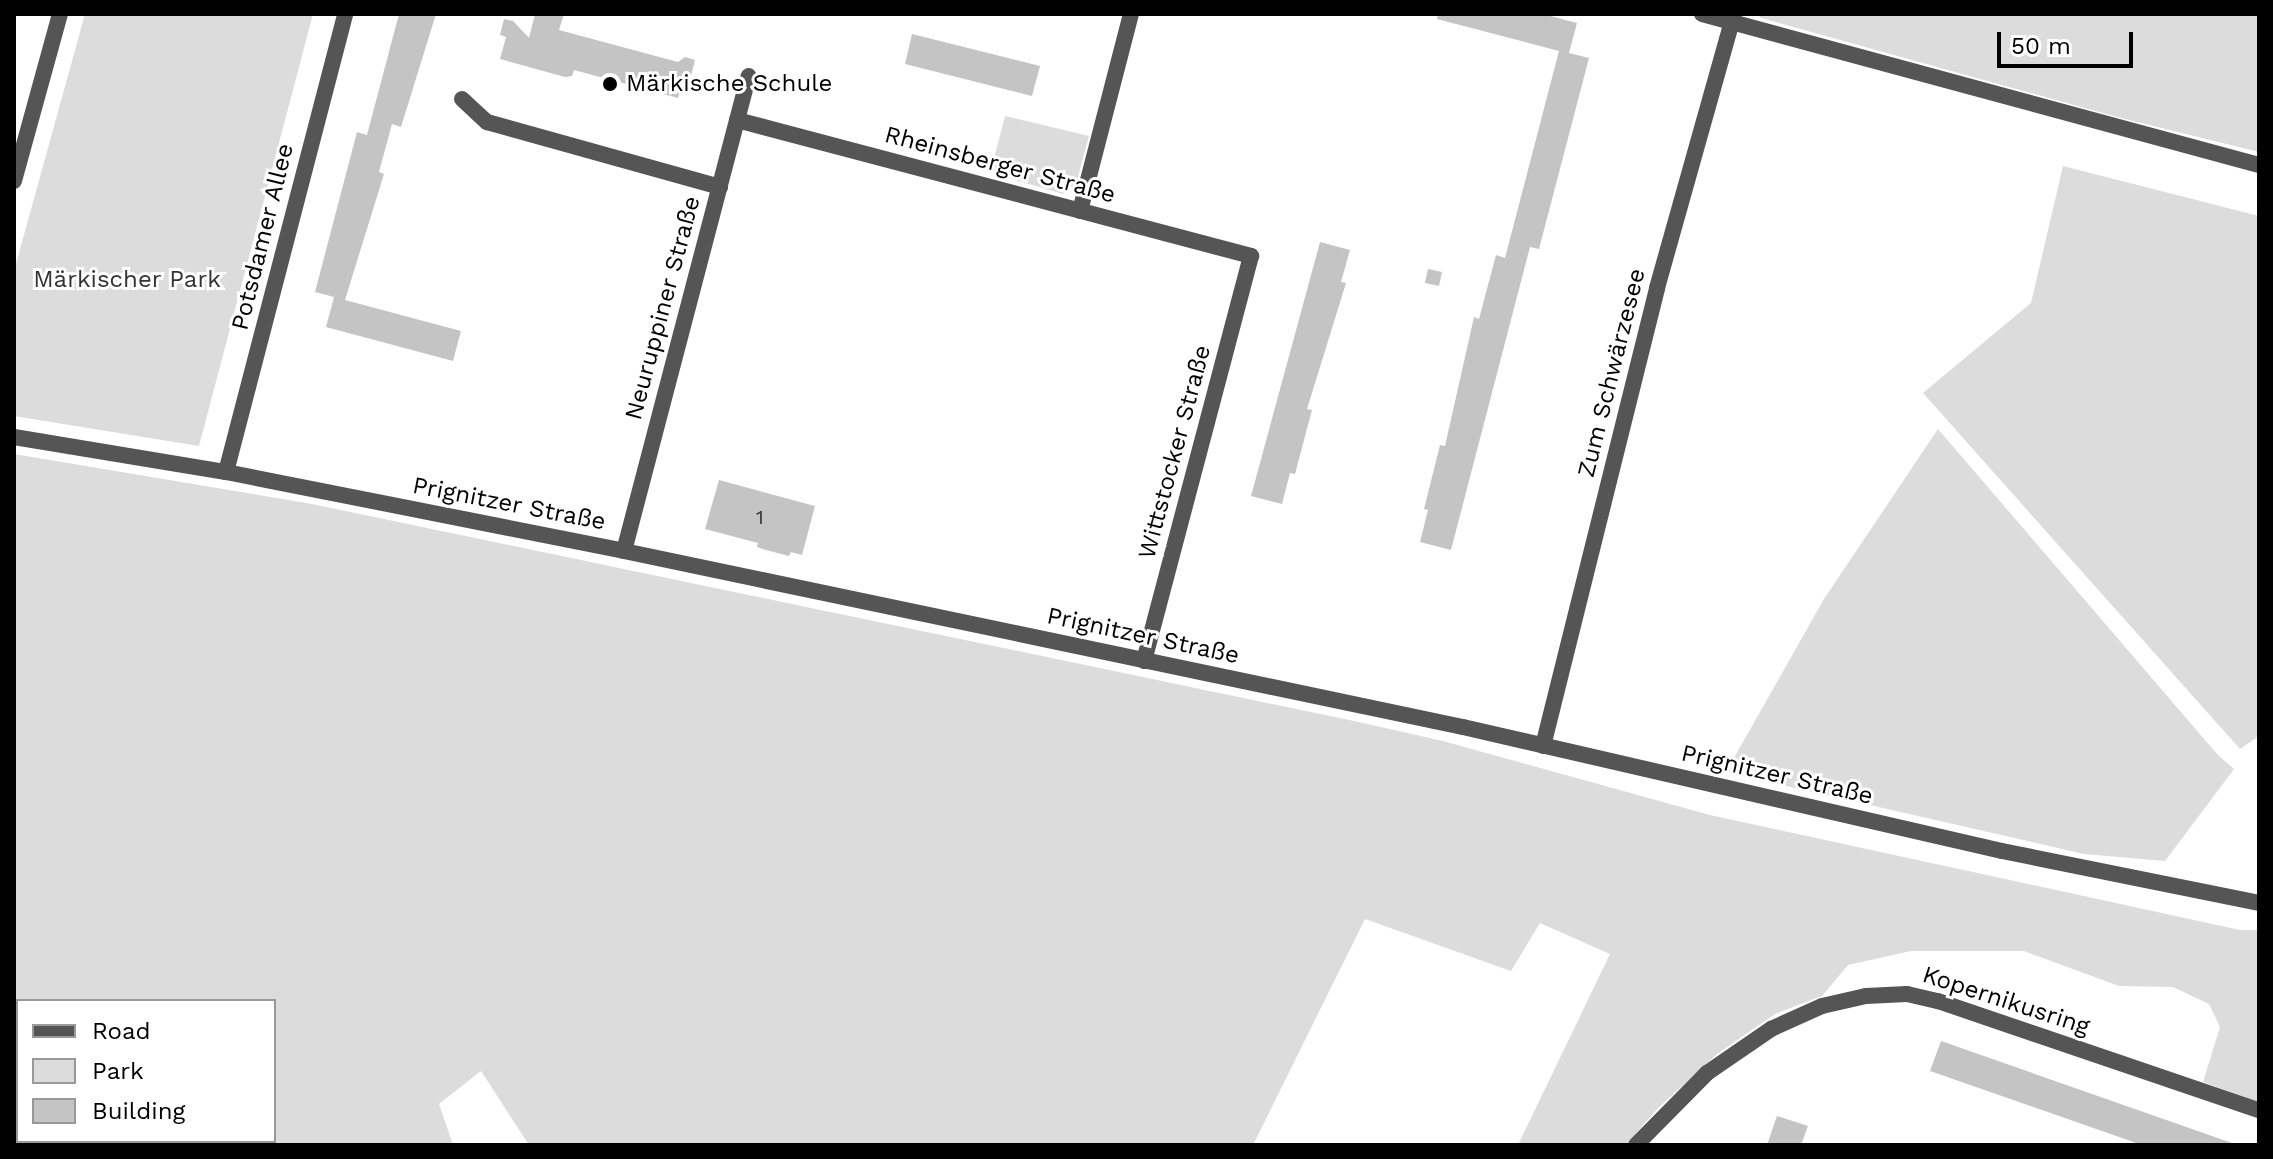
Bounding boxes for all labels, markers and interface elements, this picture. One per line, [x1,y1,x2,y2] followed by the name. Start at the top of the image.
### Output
[2001,16,2137,66] scale bar
[2011,32,2071,60] text: 50 m
[626,70,832,98] place label: Märkische Schule
[601,75,619,93] marker: Märkische Schule
[881,120,1119,210] street label: Rheinsberger Straße
[226,140,300,334] street label: Potsdamer Allee
[619,193,707,423] street label: Neuruppiner Straße
[33,266,221,294] park label: Märkischer Park
[1572,266,1652,480] street label: Zum Schwärzesee
[1133,342,1217,562] street label: Wittstocker Straße
[410,471,608,537] street label: Prignitzer Straße
[756,505,764,529] house number: 1
[1044,601,1242,671] street label: Prignitzer Straße
[1678,739,1876,811] street label: Prignitzer Straße
[1919,960,2093,1042] street label: Kopernikusring
[16,999,276,1143] legend
[92,1017,151,1045] text: Road
[92,1057,144,1085] text: Park
[92,1097,185,1125] text: Building

